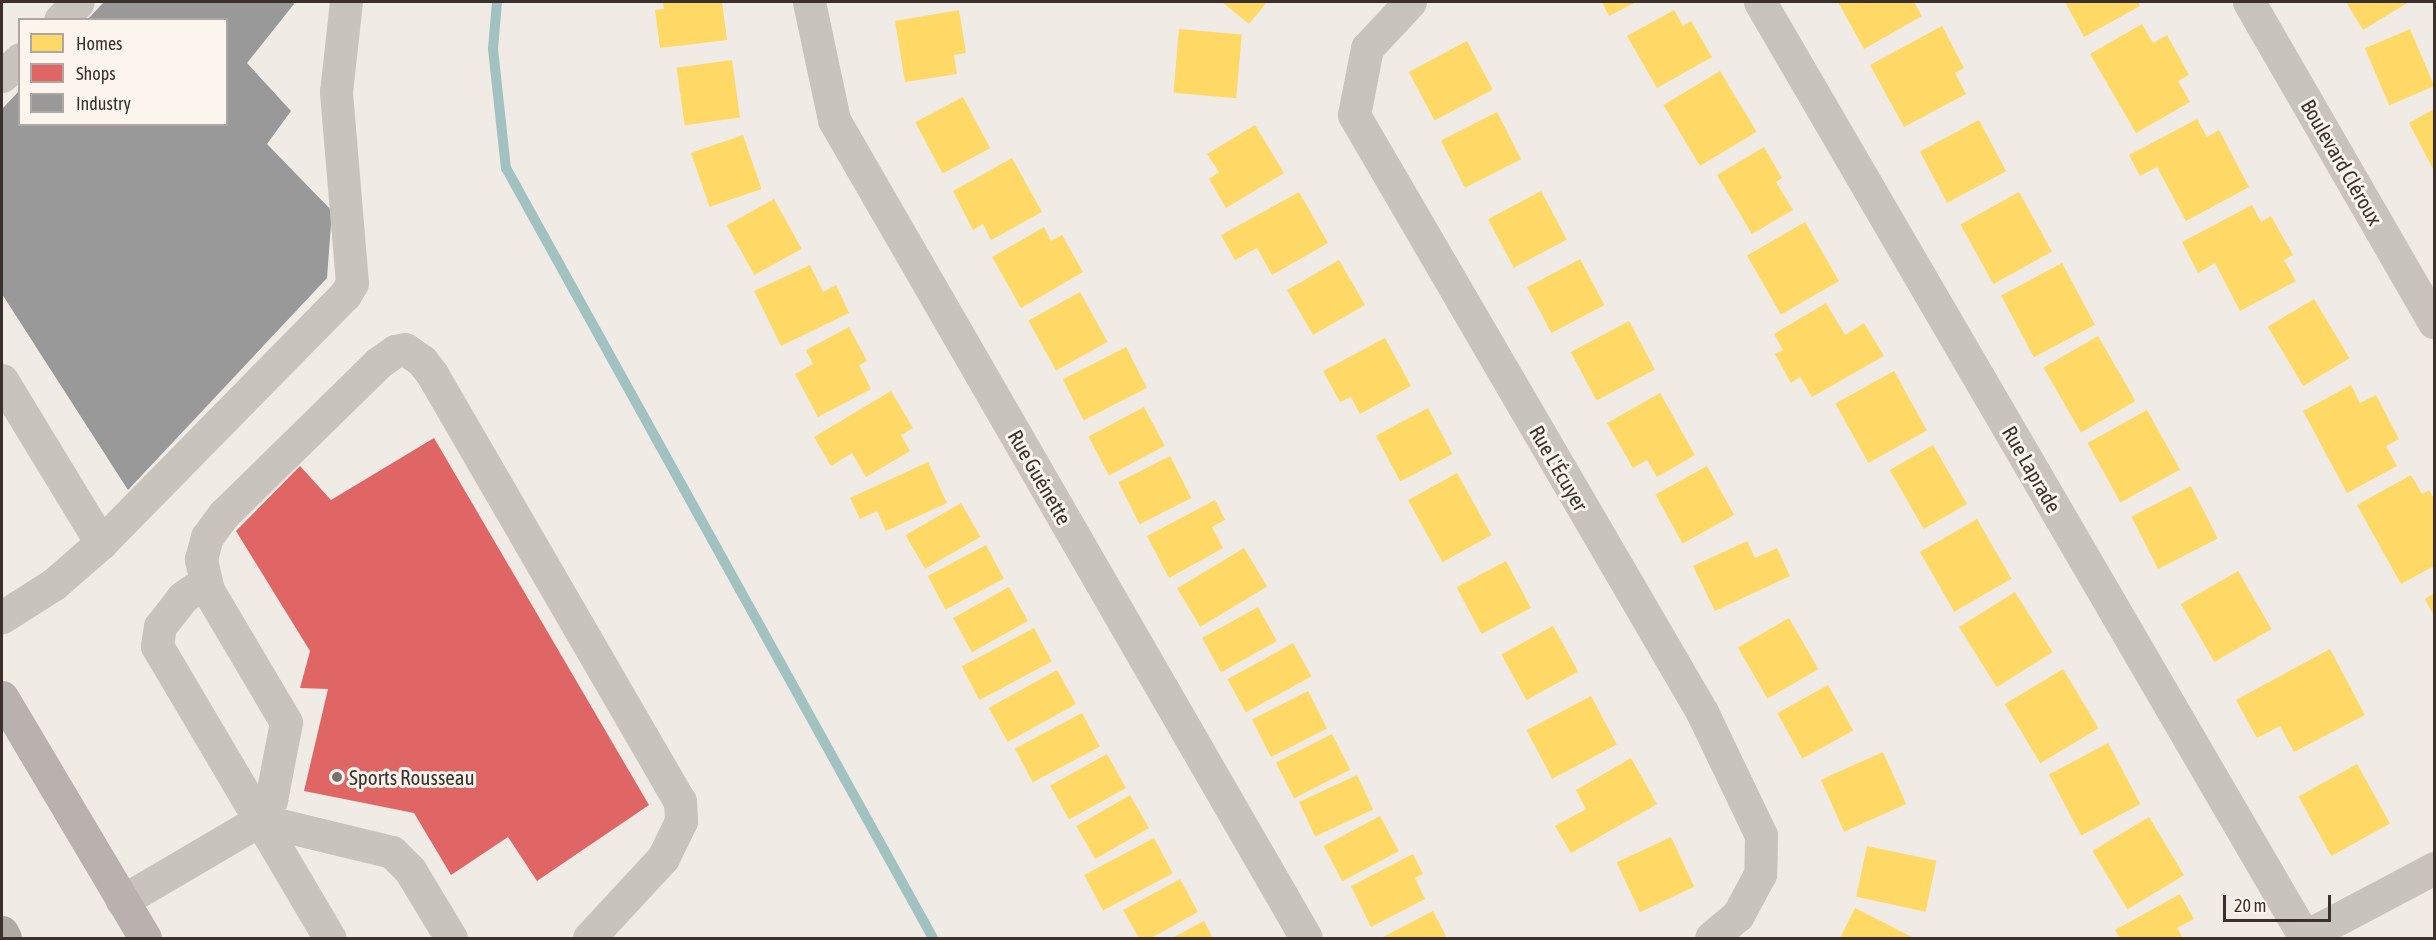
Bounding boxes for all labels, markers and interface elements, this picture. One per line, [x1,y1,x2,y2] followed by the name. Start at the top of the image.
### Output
[18,18,228,126] legend
[76,33,122,54] text: Homes
[76,63,116,84] text: Shops
[76,93,131,114] text: Industry
[2296,95,2388,229] street label: Boulevard Cléroux
[1524,421,1594,515] street label: Rue L'Écuyer
[1997,421,2067,517] street label: Rue Laprade
[1003,425,1077,529] street label: Rue Guénette
[349,764,475,790] place label: Sports Rousseau
[330,770,344,784] marker: Sports Rousseau
[2226,883,2334,921] scale bar
[2234,895,2266,916] text: 20 m

